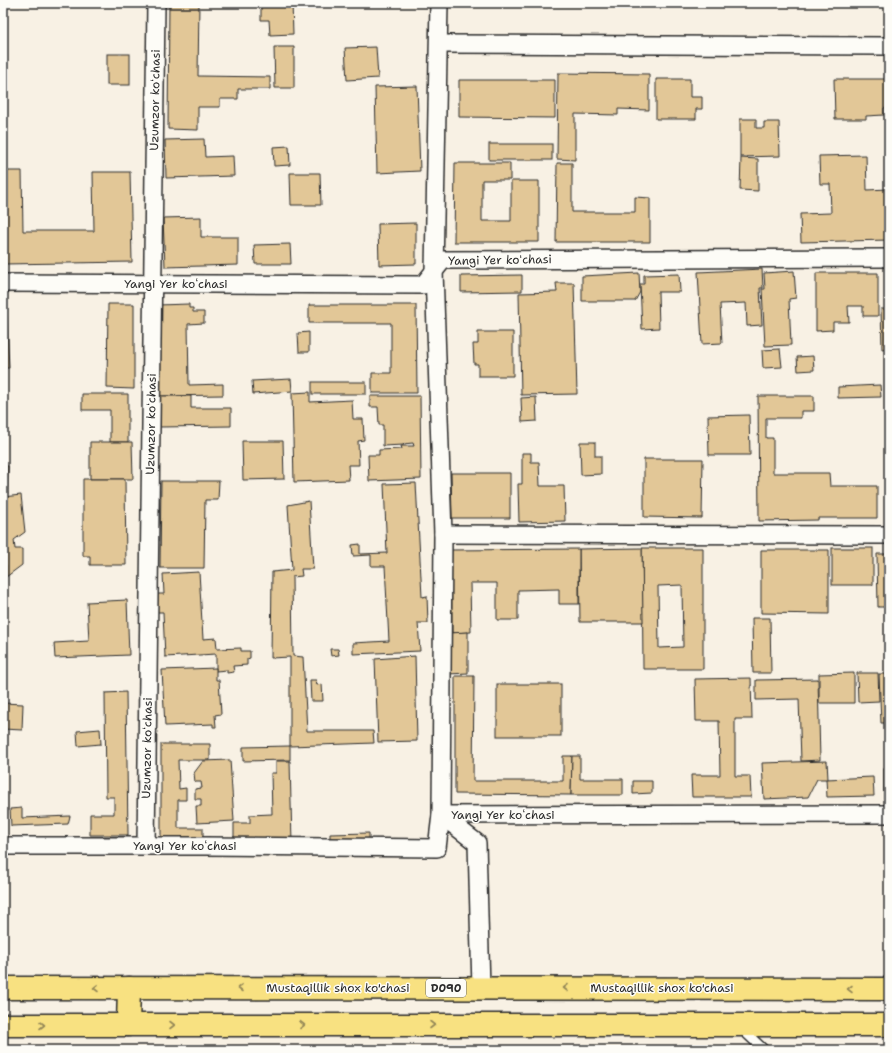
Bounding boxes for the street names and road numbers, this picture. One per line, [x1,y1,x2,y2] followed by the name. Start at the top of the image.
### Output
[146,49,164,151] street label: Uzumzor koʻchasi
[448,251,552,269] street label: Yangi Yer koʻchasi
[124,276,228,292] street label: Yangi Yer koʻchasi
[142,373,160,475] street label: Uzumzor koʻchasi
[138,697,156,799] street label: Uzumzor koʻchasi
[451,807,555,823] street label: Yangi Yer koʻchasi
[133,838,237,854] street label: Yangi Yer koʻchasi
[426,979,466,997] road number: D090
[266,980,410,996] street label: Mustaqillik shox ko'chasi
[590,980,734,996] street label: Mustaqillik shox ko'chasi

